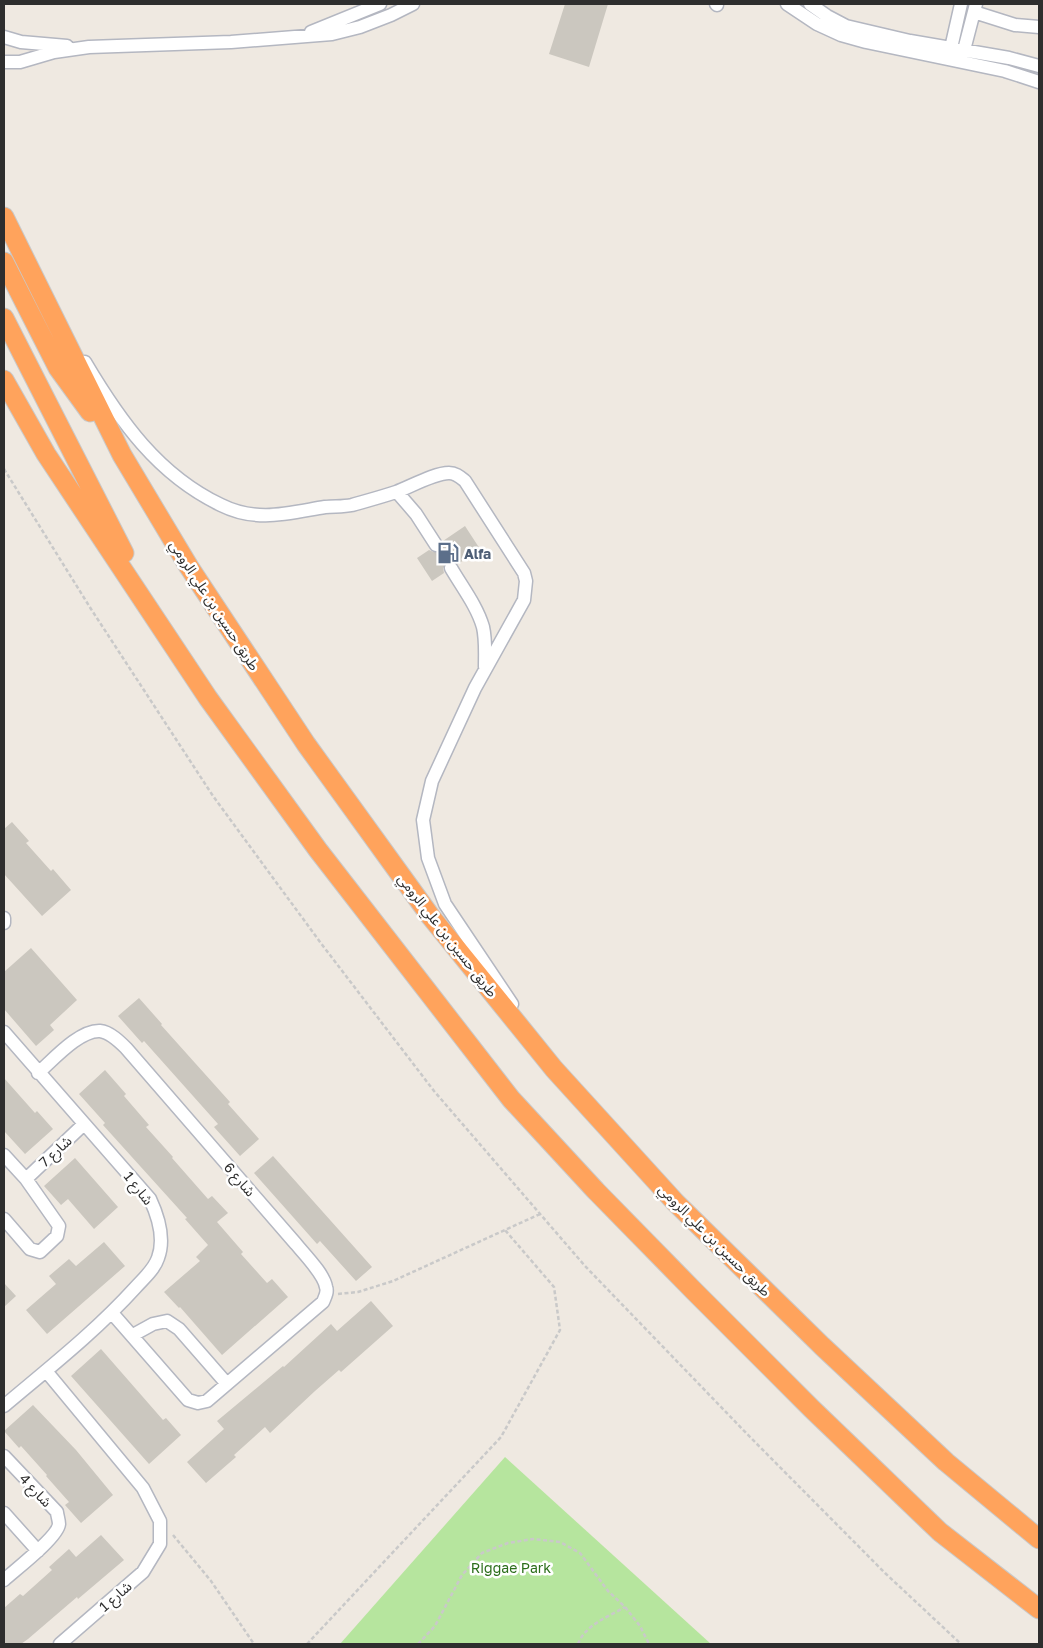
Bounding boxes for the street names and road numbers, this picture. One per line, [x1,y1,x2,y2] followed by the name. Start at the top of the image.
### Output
[164,537,263,675] street label: طريق حسين بن علي الرومي
[392,870,501,1002] street label: طريق حسين بن علي الرومي
[35,1132,77,1172] street label: شارع 7
[218,1159,259,1201] street label: شارع 6
[118,1168,157,1210] street label: شارع 1
[653,1180,775,1302] street label: طريق حسين بن علي الرومي
[14,1470,56,1512] street label: شارع 4
[95,1577,137,1617] street label: شارع 1

